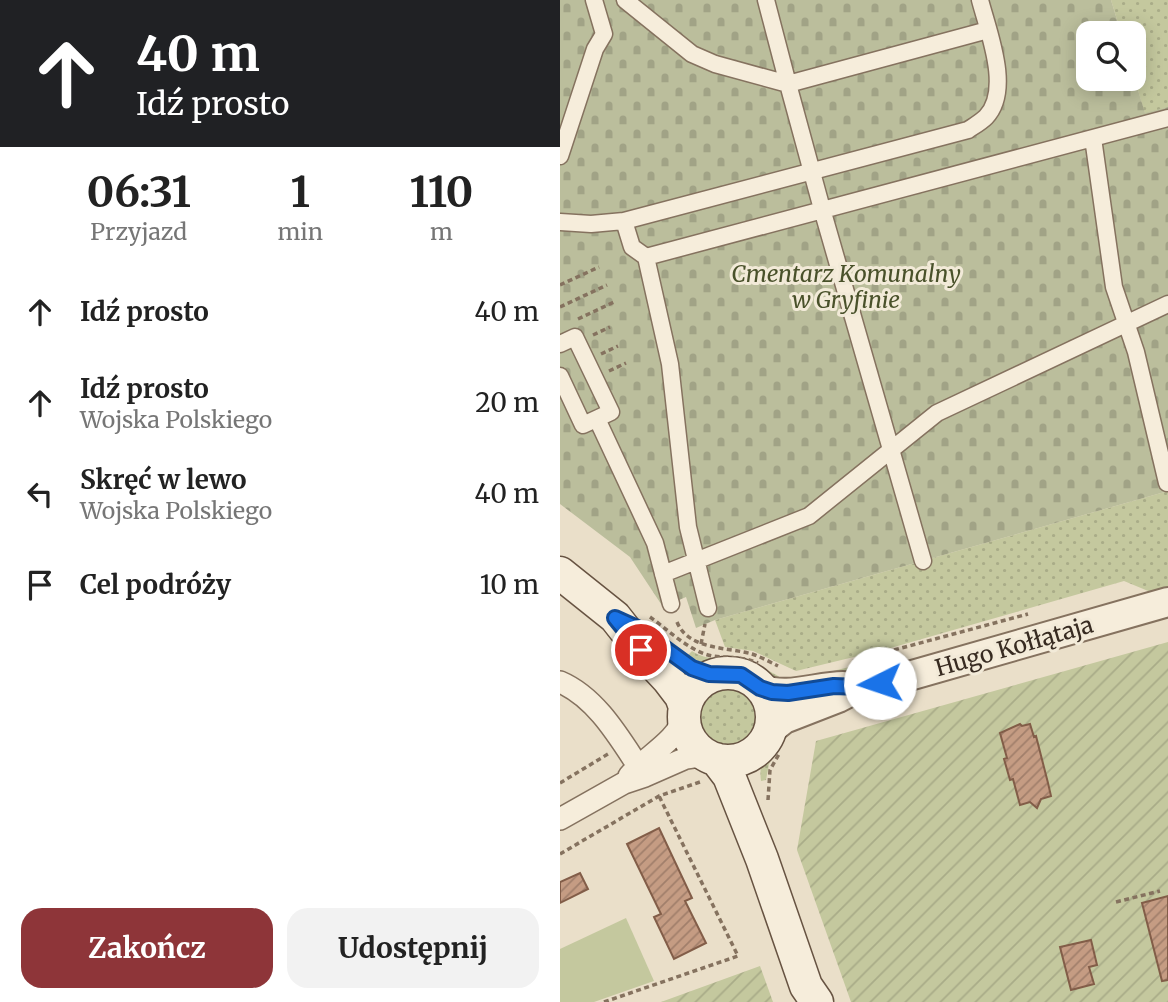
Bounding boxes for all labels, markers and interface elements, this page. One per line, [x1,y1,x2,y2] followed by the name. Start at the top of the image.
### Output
[1076,21,1146,91] map controls
[1076,21,1146,91] button: search
[136,23,260,84] text: 40 m
[21,28,112,119] icon: ahead
[136,84,289,124] text: Idź prosto
[87,166,191,218] text: 06:31
[290,166,310,218] text: 1
[410,166,473,218] text: 110
[90,217,187,246] text: Przyjazd
[277,217,323,246] text: min
[430,217,453,246] text: m
[731,259,961,314] park label: Cmentarz Komunalny w Gryfinie
[21,293,59,331] icon: ahead
[80,295,209,328] text: Idź prosto
[475,295,539,328] text: 40 m
[80,372,209,405] text: Idź prosto
[21,384,59,422] icon: ahead
[475,386,539,419] text: 20 m
[80,405,272,434] text: Wojska Polskiego
[80,463,247,496] text: Skręć w lewo
[21,475,59,513] icon: left
[475,477,539,510] text: 40 m
[80,496,272,525] text: Wojska Polskiego
[21,566,59,604] icon: arrive
[80,568,231,601] text: Cel podróży
[480,568,539,601] text: 10 m
[932,610,1096,682] street label: Hugo Kołłątaja
[611,620,671,680] pin
[622,631,660,669] icon: arrive
[843,646,917,720] position arrow
[21,908,273,988] button: Zakończ
[287,908,539,988] button: Udostępnij

